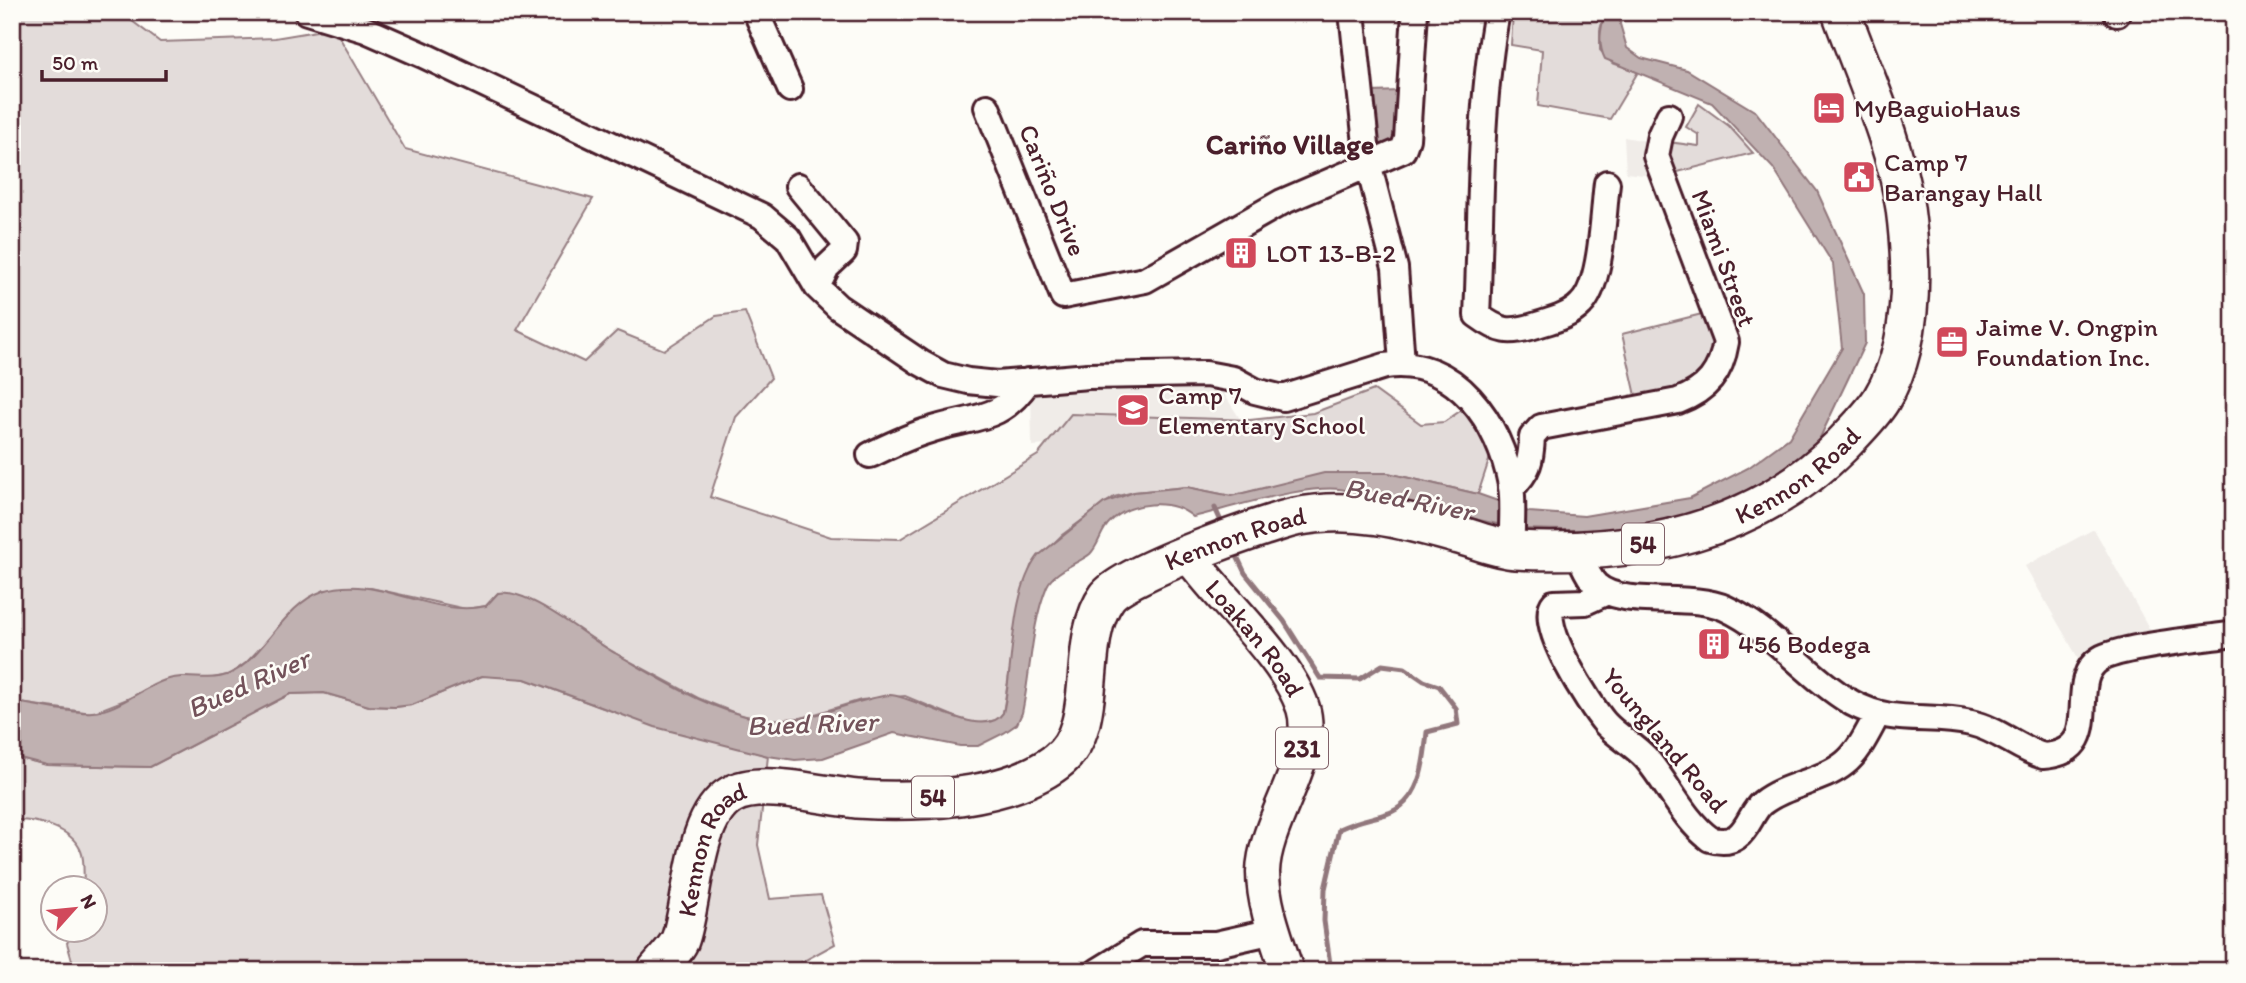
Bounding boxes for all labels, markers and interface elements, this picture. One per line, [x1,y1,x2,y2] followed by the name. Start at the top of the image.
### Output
[42,38,166,82] scale bar
[52,50,99,75] text: 50 m
[1810,89,1848,127] hotel icon: MyBaguioHaus
[1854,92,2021,124] place label: MyBaguioHaus
[1012,120,1094,260] street label: Cariño Drive
[1206,127,1374,161] district label: Cariño Village
[1884,146,2042,208] place label: Camp 7 Barangay Hall
[1840,158,1878,196] public building icon: Camp 7 Barangay Hall
[1684,185,1764,331] street label: Miami Street
[1222,234,1260,272] building icon: LOT 13-B-2
[1266,237,1396,269] place label: LOT 13-B-2
[1976,311,2158,373] place label: Jaime V. Ongpin Foundation Inc.
[1933,323,1971,361] office icon: Jaime V. Ongpin Foundation Inc.
[1158,379,1365,441] place label: Camp 7 Elementary School
[1114,391,1152,429] school or university icon: Camp 7 Elementary School
[1730,419,1868,531] street label: Kennon Road
[1342,470,1479,529] water label: Bued River
[1159,499,1309,578] street label: Kennon Road
[1622,524,1664,564] road number: 54
[1198,573,1312,702] street label: Loakan Road
[1695,625,1733,663] building icon: 456 Bodega
[1738,628,1871,660] place label: 456 Bodega
[181,640,317,725] water label: Bued River
[1595,661,1735,819] street label: Youngland Road
[746,704,881,742] water label: Bued River
[1276,728,1328,768] road number: 231
[670,774,751,919] street label: Kennon Road
[912,776,954,818] road number: 54
[38,874,108,944] north arrow
[76,891,102,912] text: N

